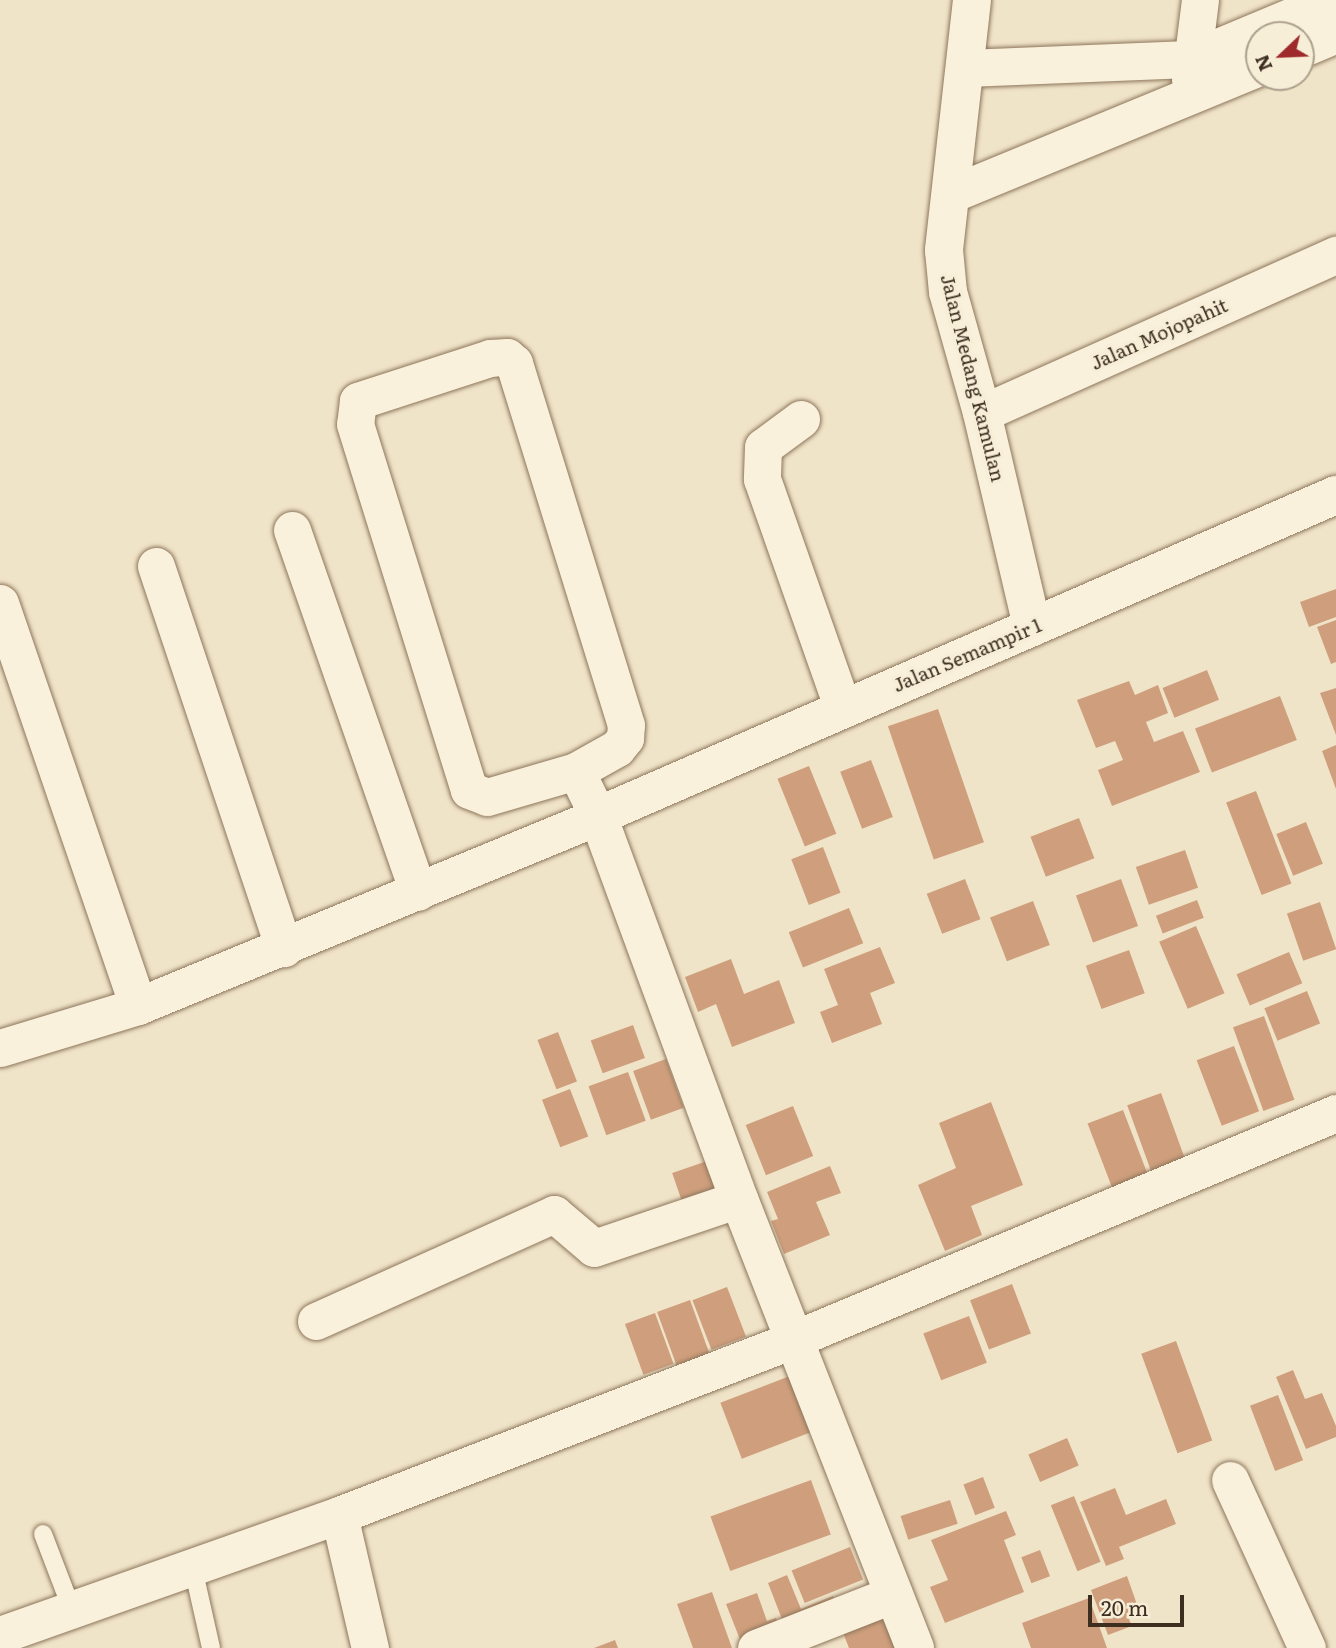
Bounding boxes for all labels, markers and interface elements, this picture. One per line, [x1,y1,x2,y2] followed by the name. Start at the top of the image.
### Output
[1245,21,1315,91] north arrow
[1247,51,1279,76] text: N
[936,272,1010,484] street label: Jalan Medang Kamulan
[1087,294,1231,374] street label: Jalan Mojopahit
[889,613,1045,697] street label: Jalan Semampir 1
[1091,1582,1187,1626] scale bar
[1101,1591,1148,1622] text: 20 m

